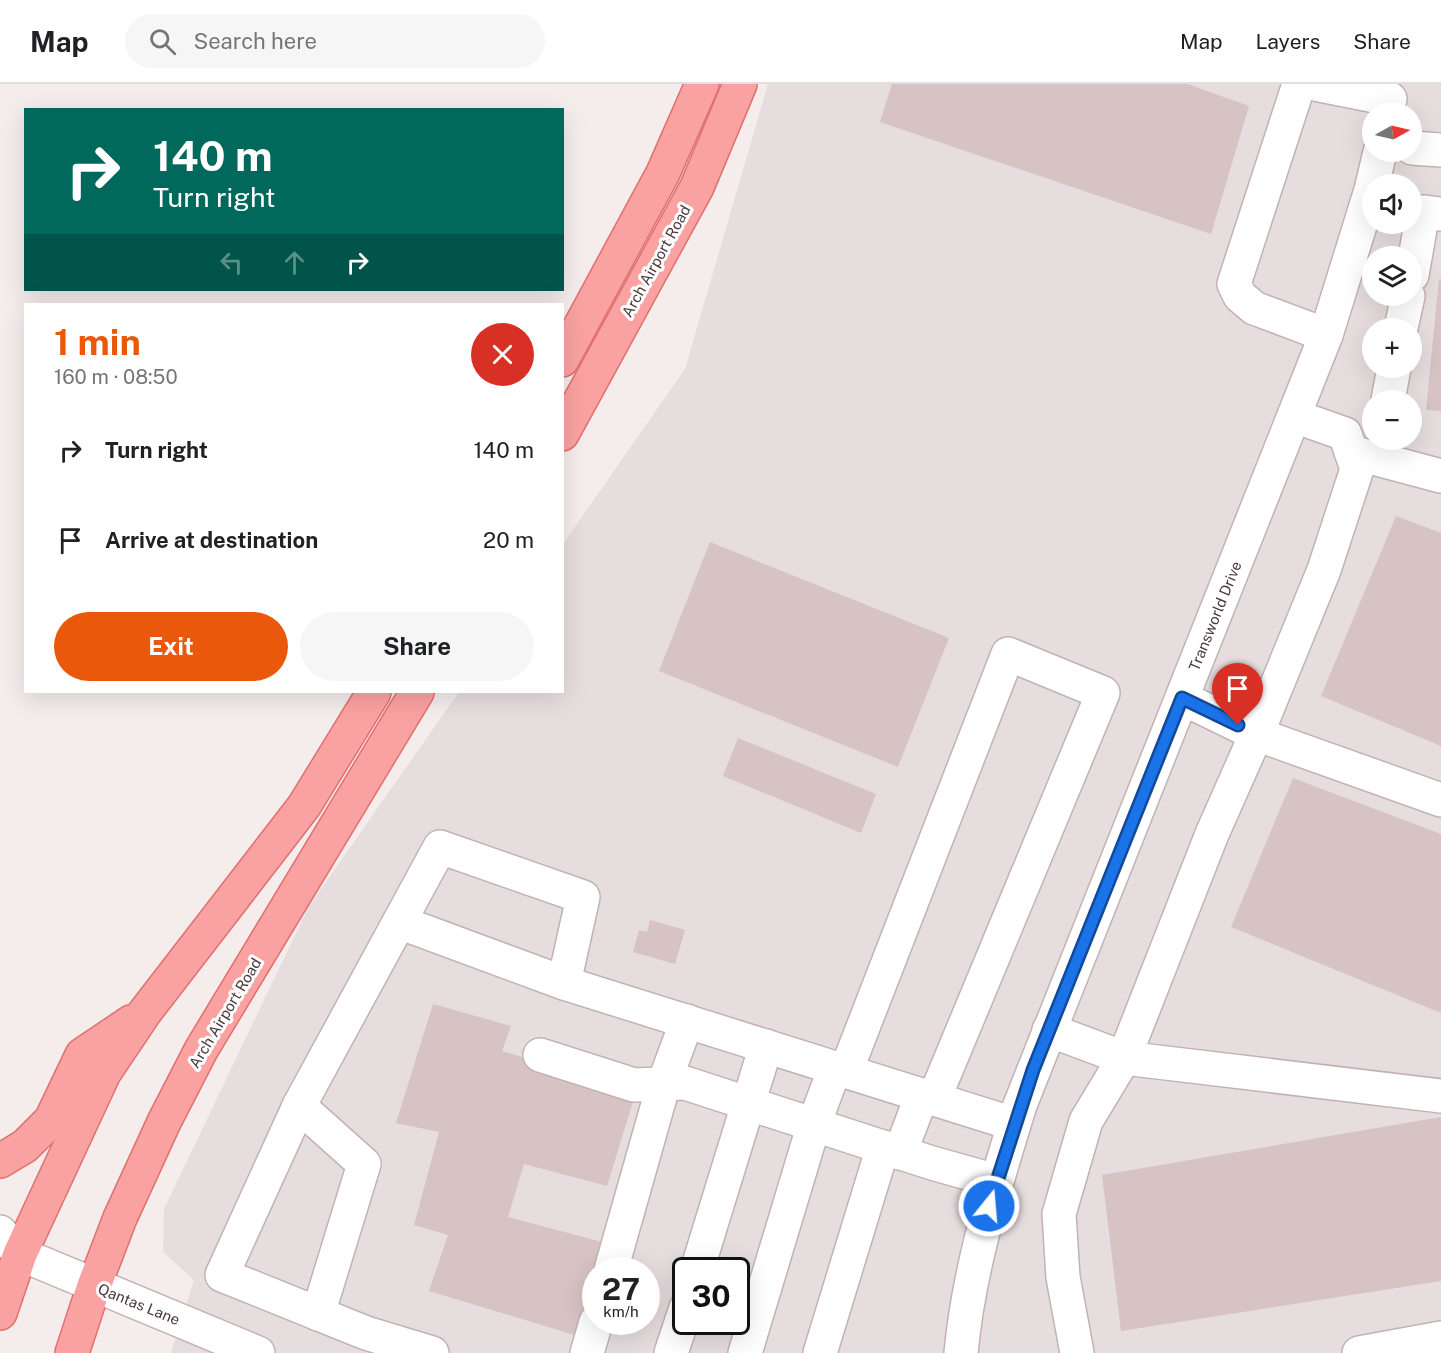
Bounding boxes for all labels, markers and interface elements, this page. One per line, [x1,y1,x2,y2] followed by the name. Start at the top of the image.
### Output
[125,14,545,68] search box
[30,25,89,58] text: Map
[146,25,179,58] icon: search
[194,28,317,54] text: Search here
[1180,29,1223,54] text: Map
[1256,29,1320,54] text: Layers
[1353,29,1411,54] text: Share
[1362,102,1422,162] north arrow
[1362,102,1422,450] map controls
[153,131,273,180] text: 140 m
[54,132,132,210] icon: right
[1362,174,1422,234] button: sound
[153,181,276,213] text: Turn right
[618,202,694,320] street label: Arch Airport Road
[215,246,248,279] icon: left
[278,246,311,279] icon: ahead
[341,246,374,279] icon: right
[1362,246,1422,306] button: layers
[1362,318,1422,378] button: +
[54,321,141,363] text: 1 min
[471,323,534,386] button: close
[54,365,178,389] text: 160 m · 08:50
[1362,390,1422,450] button: −
[54,434,87,467] icon: right
[105,437,208,463] text: Turn right
[473,437,534,463] text: 140 m
[54,524,87,557] icon: arrive
[105,527,318,553] text: Arrive at destination
[483,527,534,553] text: 20 m
[1185,559,1245,673] street label: Transworld Drive
[54,612,288,681] button: Exit
[300,612,534,681] button: Share
[1212,663,1263,725] pin
[1221,672,1254,705] icon: arrive
[185,955,265,1071] street label: Arch Airport Road
[957,1174,1021,1238] position arrow
[672,1257,750,1335] speed limit sign: 30
[602,1271,640,1307] text: 27
[96,1280,182,1328] street label: Qantas Lane
[603,1303,639,1320] text: km/h

